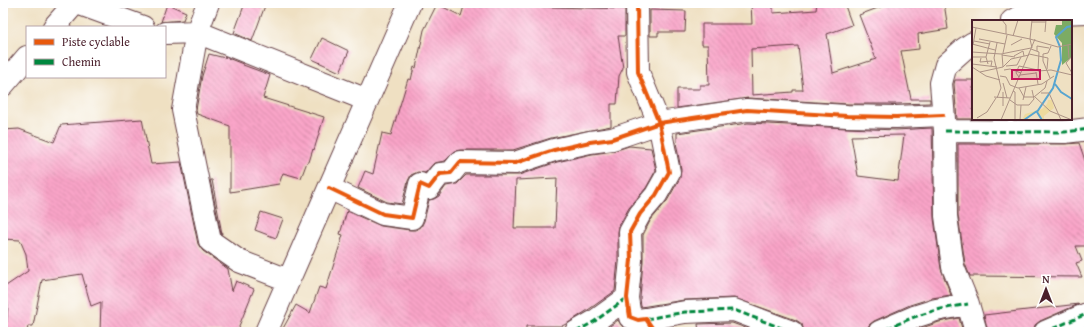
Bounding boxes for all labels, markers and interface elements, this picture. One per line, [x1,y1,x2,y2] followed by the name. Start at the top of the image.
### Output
[972,20,1072,120] inset map
[26,26,166,78] legend
[62,33,130,50] text: Piste cyclable
[62,53,101,70] text: Chemin
[1026,269,1066,309] north arrow
[1042,271,1050,287] text: N

